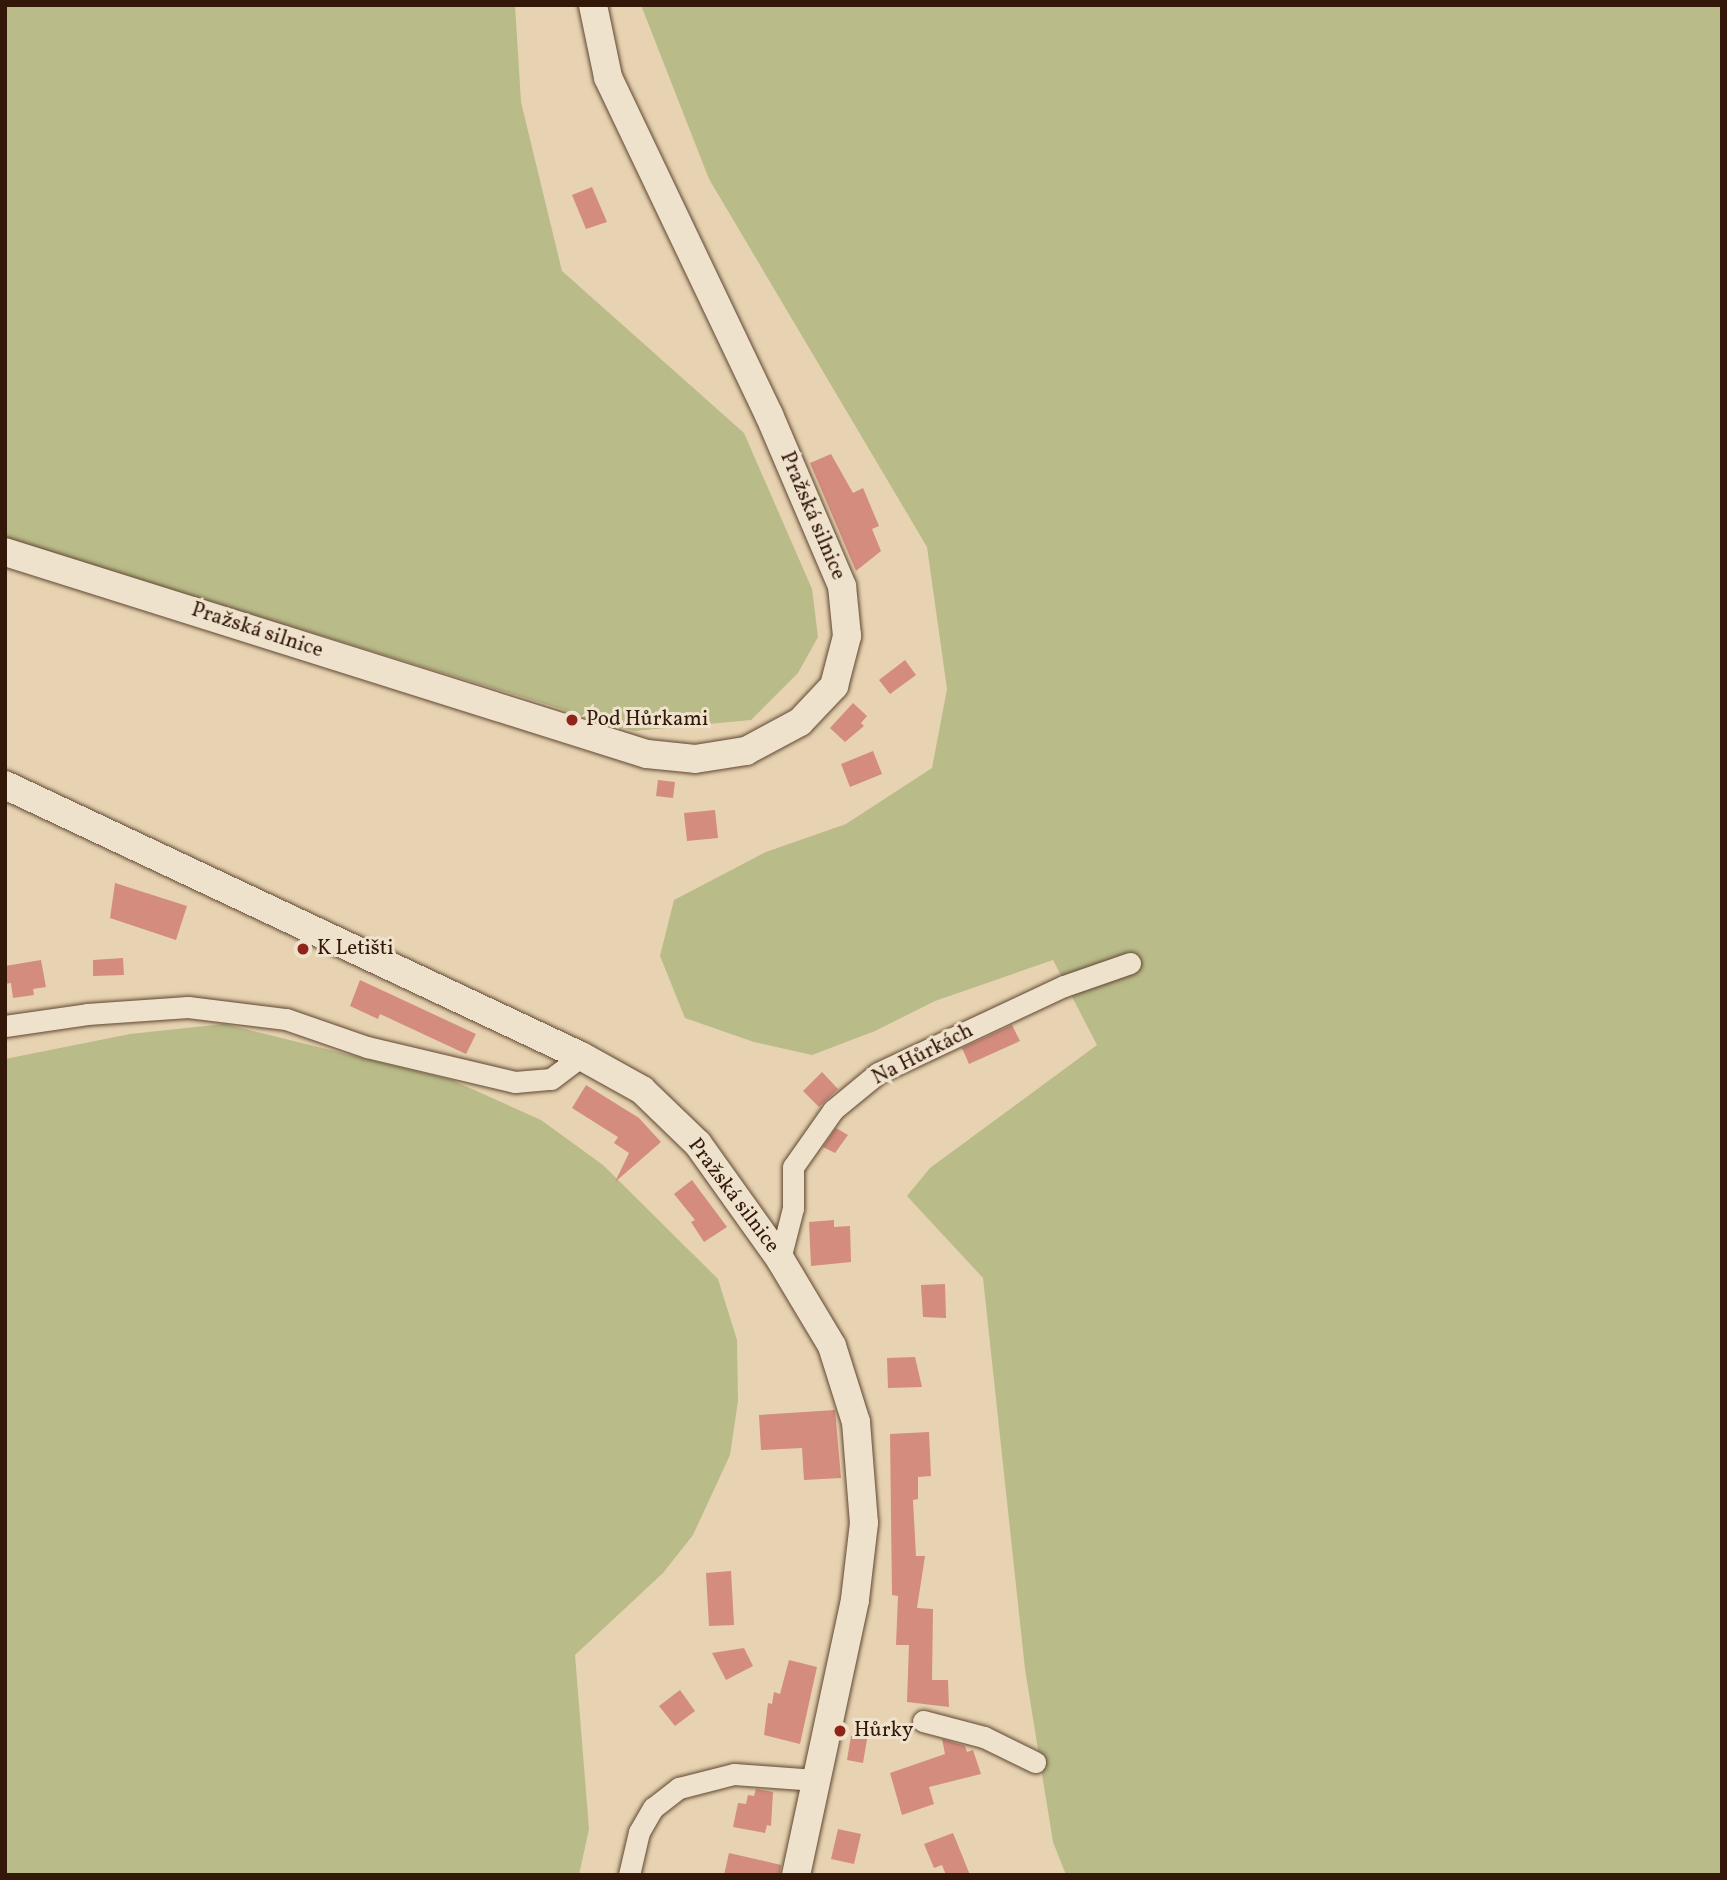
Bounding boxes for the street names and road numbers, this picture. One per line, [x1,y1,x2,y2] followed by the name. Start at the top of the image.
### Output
[774,448,850,584] street label: Pražská silnice
[188,598,326,664] street label: Pražská silnice
[868,1019,978,1091] street label: Na Hůrkách
[682,1134,784,1258] street label: Pražská silnice

